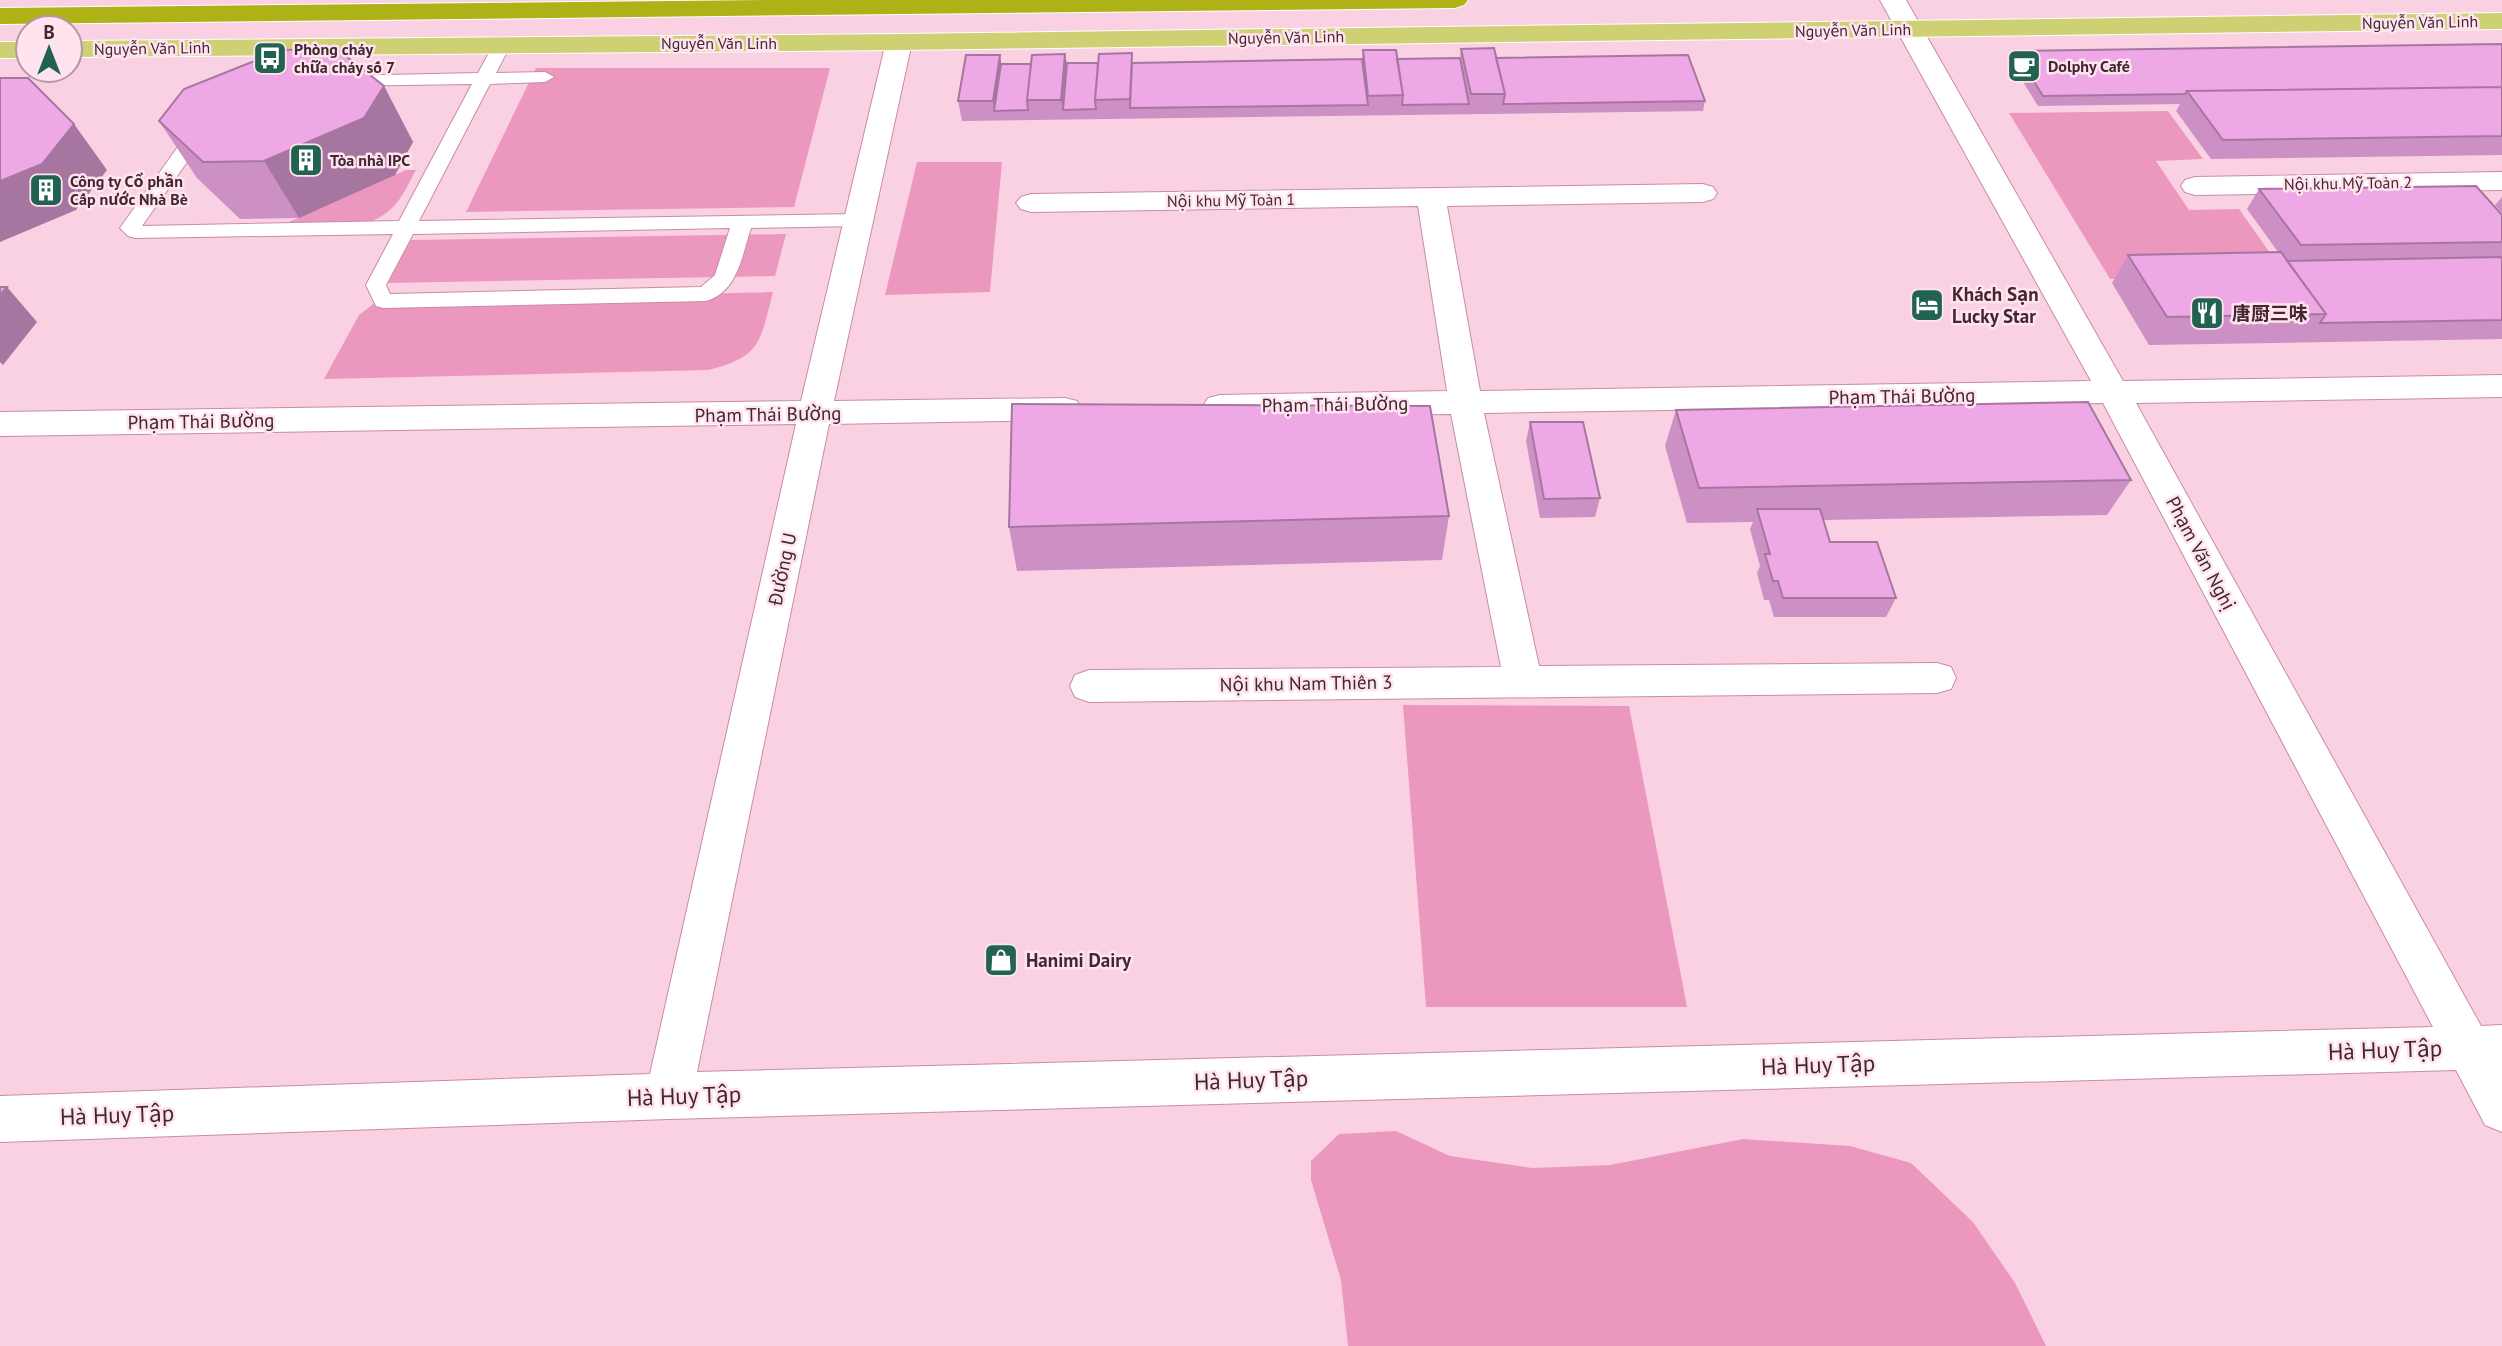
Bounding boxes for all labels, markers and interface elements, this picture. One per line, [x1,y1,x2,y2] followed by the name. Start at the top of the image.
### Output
[2362,11,2478,33] street label: Nguyễn Văn Linh
[14,14,84,84] north arrow
[1795,19,1911,41] street label: Nguyễn Văn Linh
[43,20,55,44] text: B
[1228,26,1344,48] street label: Nguyễn Văn Linh
[661,33,777,53] street label: Nguyễn Văn Linh
[94,37,210,59] street label: Nguyễn Văn Linh
[251,39,289,77] bus stop icon: Phòng cháy chữa cháy số 7
[294,39,395,77] place label: Phòng cháy chữa cháy số 7
[2005,47,2043,85] cafe icon: Dolphy Café
[2048,56,2130,76] place label: Dolphy Café
[287,141,325,179] building icon: Tòa nhà IPC
[330,150,410,170] place label: Tòa nhà IPC
[27,171,65,209] building icon: Công ty Cổ phần Cấp nước Nhà Bè
[70,171,188,209] place label: Công ty Cổ phần Cấp nước Nhà Bè
[2284,172,2412,194] street label: Nội khu Mỹ Toàn 2
[1167,189,1295,211] street label: Nội khu Mỹ Toàn 1
[1952,282,2039,328] place label: Khách Sạn Lucky Star
[1908,286,1946,324] hotel icon: Khách Sạn Lucky Star
[2188,294,2226,332] restaurant icon: 唐厨三味
[2232,301,2308,325] place label: 唐厨三味
[1828,383,1976,409] street label: Phạm Thái Bường
[1261,391,1409,417] street label: Phạm Thái Bường
[694,401,842,427] street label: Phạm Thái Bường
[127,408,275,434] street label: Phạm Thái Bường
[2161,492,2241,614] street label: Phạm Văn Nghị
[762,531,801,608] street label: Đường U
[1219,669,1393,697] street label: Nội khu Nam Thiên 3
[982,941,1020,979] shop icon: Hanimi Dairy
[1026,948,1132,972] place label: Hanimi Dairy
[2327,1033,2443,1066] street label: Hà Huy Tập
[1760,1048,1876,1081] street label: Hà Huy Tập
[1193,1063,1309,1096] street label: Hà Huy Tập
[626,1079,742,1112] street label: Hà Huy Tập
[59,1098,175,1131] street label: Hà Huy Tập

